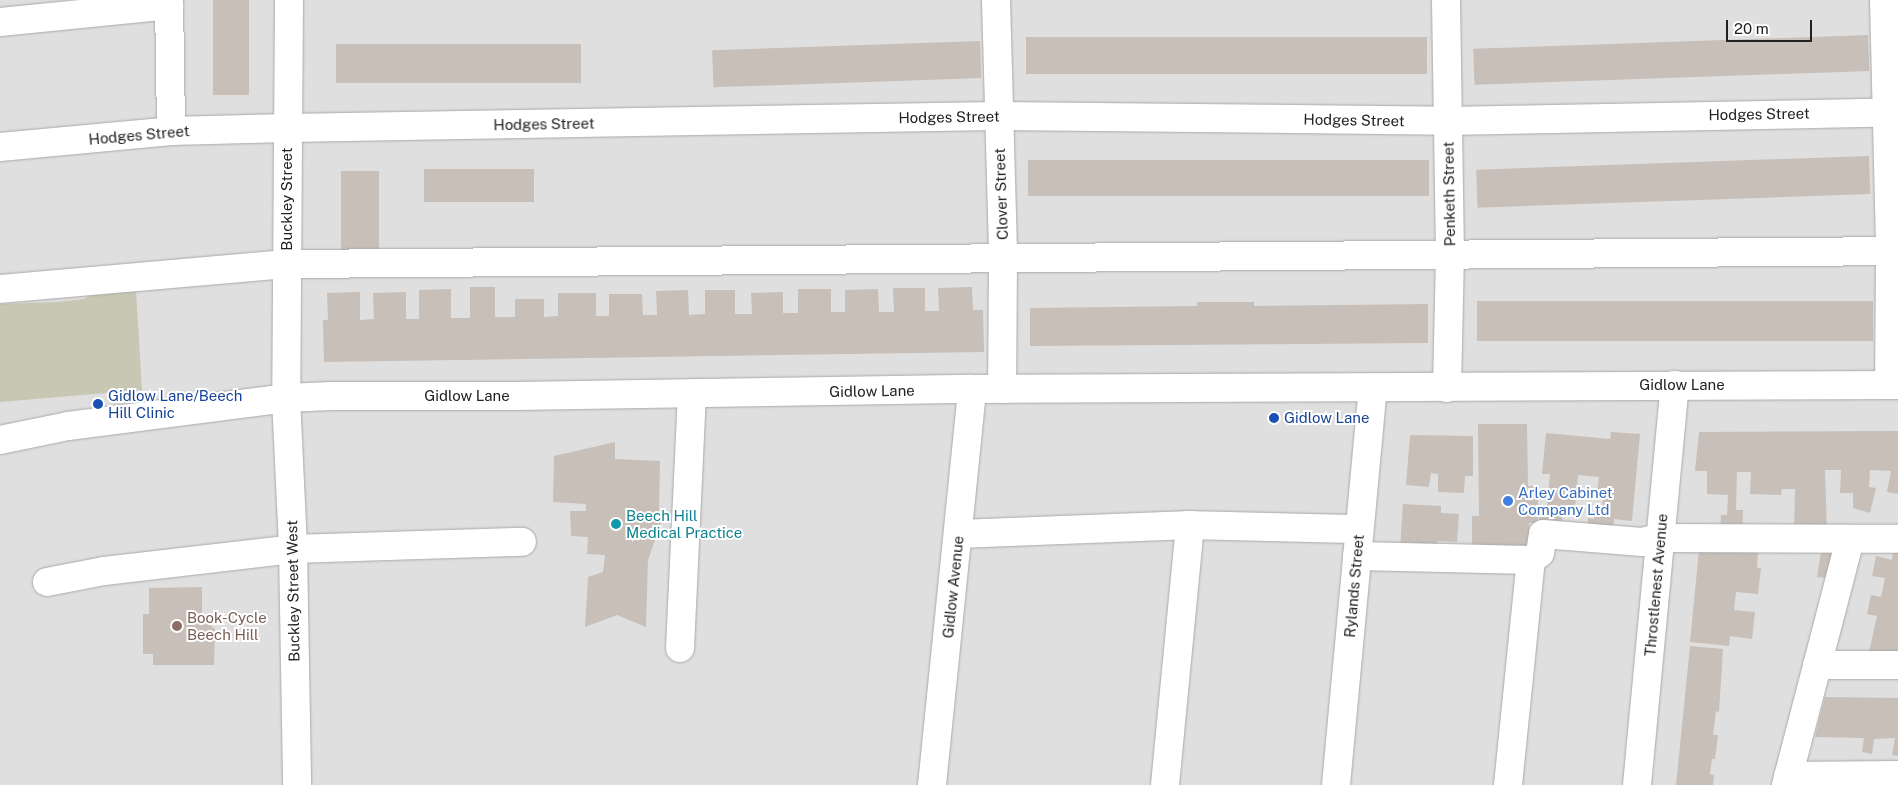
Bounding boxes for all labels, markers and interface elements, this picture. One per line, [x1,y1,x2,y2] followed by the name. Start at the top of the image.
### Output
[1728,10,1814,42] scale bar
[1734,20,1769,37] text: 20 m
[1708,104,1810,124] street label: Hodges Street
[898,107,1000,127] street label: Hodges Street
[1303,110,1405,130] street label: Hodges Street
[493,114,595,134] street label: Hodges Street
[88,122,190,148] street label: Hodges Street
[1439,141,1459,247] street label: Penketh Street
[278,147,296,251] street label: Buckley Street
[990,148,1012,240] street label: Clover Street
[1639,376,1725,394] street label: Gidlow Lane
[829,381,915,401] street label: Gidlow Lane
[108,386,243,421] place label: Gidlow Lane/Beech Hill Clinic
[424,387,510,405] street label: Gidlow Lane
[92,398,104,410] marker: Gidlow Lane/Beech Hill Clinic
[1284,409,1370,427] place label: Gidlow Lane
[1268,412,1280,424] marker: Gidlow Lane
[1518,483,1613,518] place label: Arley Cabinet Company Ltd
[1502,495,1514,507] marker: Arley Cabinet Company Ltd
[626,506,742,541] place label: Beech Hill Medical Practice
[1641,513,1671,657] street label: Throstlenest Avenue
[610,518,622,530] marker: Beech Hill Medical Practice
[283,520,303,662] street label: Buckley Street West
[1341,534,1367,638] street label: Rylands Street
[939,535,967,639] street label: Gidlow Avenue
[187,608,267,643] place label: Book-Cycle Beech Hill
[171,620,183,632] marker: Book-Cycle Beech Hill

